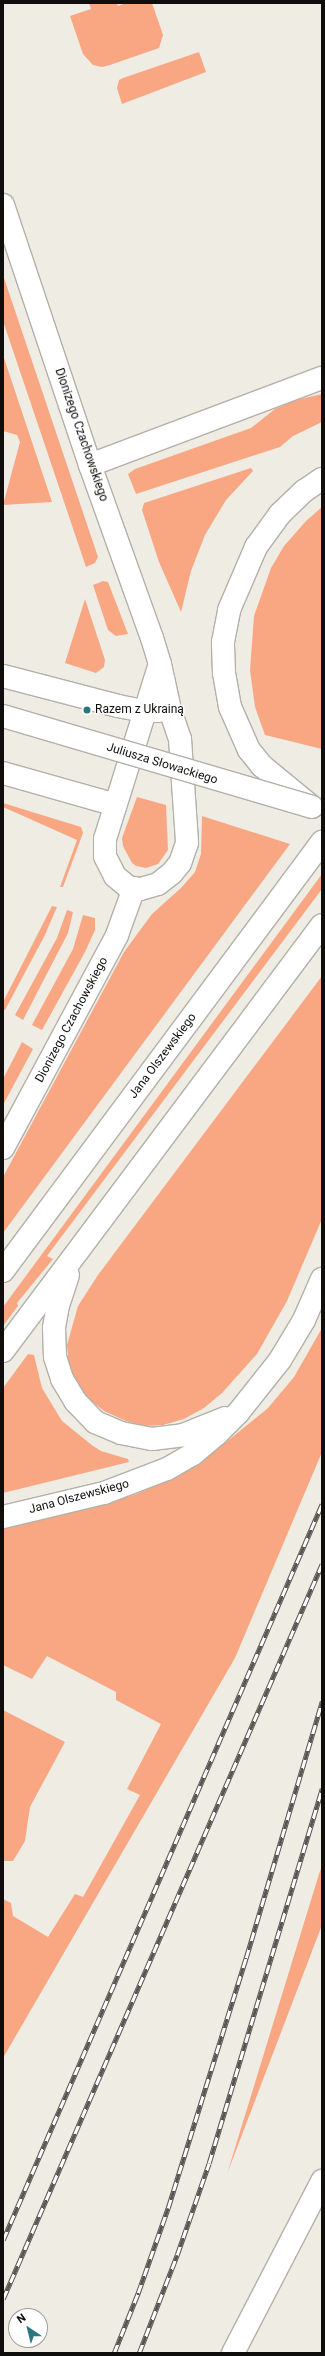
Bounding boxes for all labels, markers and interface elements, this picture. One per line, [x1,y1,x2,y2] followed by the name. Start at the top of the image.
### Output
[51,366,111,504] street label: Dionizego Czachowskiego
[95,703,184,717] place label: Razem z Ukrainą
[82,705,92,715] marker: Razem z Ukrainą
[105,740,219,788] street label: Juliusza Słowackiego
[33,955,111,1085] street label: Dionizego Czachowskiego
[126,1011,200,1101] street label: Jana Olszewskiego
[27,1477,131,1517] street label: Jana Olszewskiego
[8,2308,48,2348] north arrow
[14,2311,28,2326] text: N

